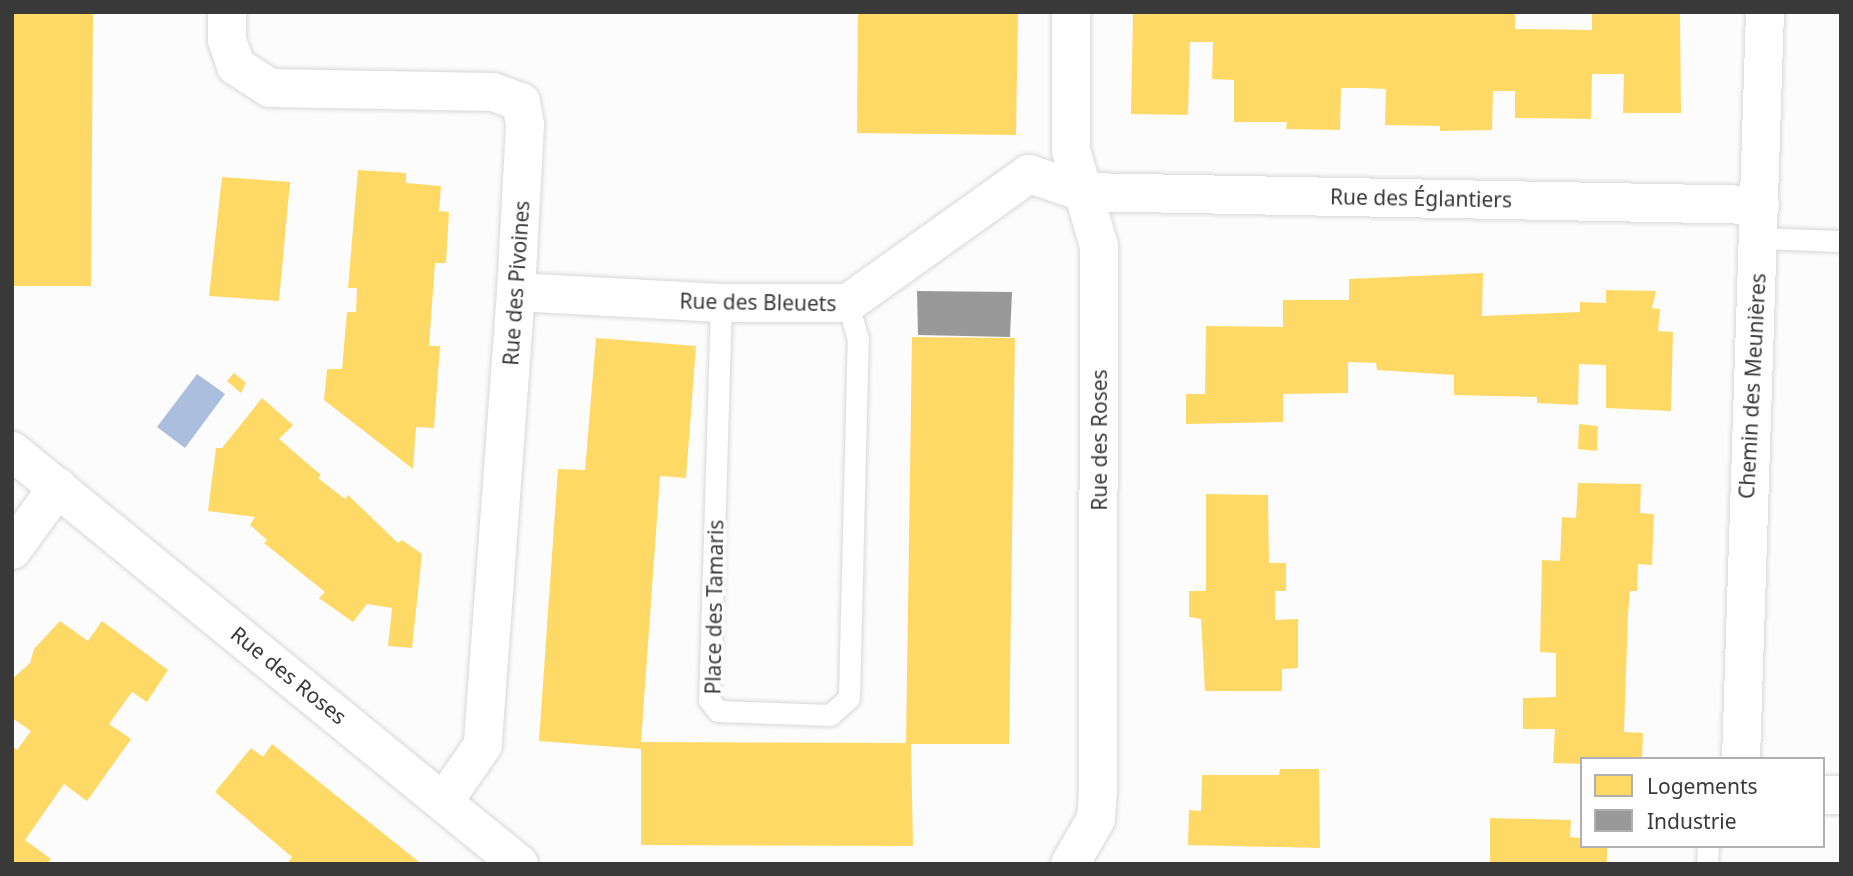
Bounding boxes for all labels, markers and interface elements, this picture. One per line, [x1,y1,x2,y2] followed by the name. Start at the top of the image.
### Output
[1330,184,1512,212] street label: Rue des Églantiers
[498,200,534,366] street label: Rue des Pivoines
[1733,272,1771,500] street label: Chemin des Meunières
[679,288,837,316] street label: Rue des Bleuets
[1086,369,1112,511] street label: Rue des Roses
[700,519,728,695] street label: Place des Tamaris
[226,621,352,729] street label: Rue des Roses
[1580,757,1825,848] legend
[1647,772,1758,800] text: Logements
[1647,807,1737,835] text: Industrie

